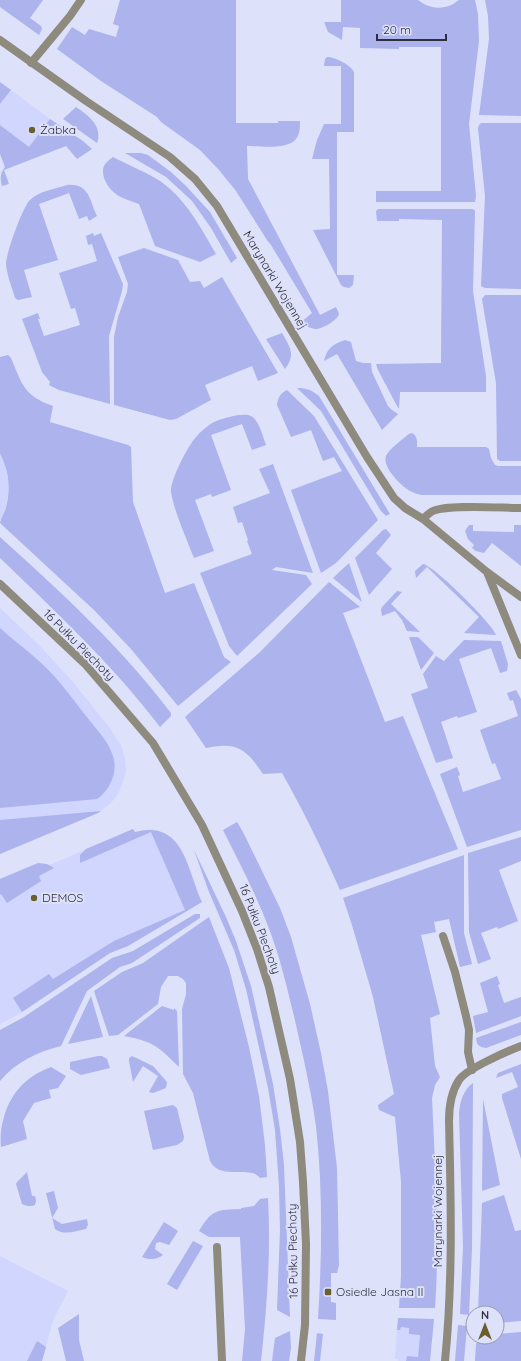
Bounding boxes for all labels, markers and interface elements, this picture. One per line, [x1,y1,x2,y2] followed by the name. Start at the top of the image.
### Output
[377,16,446,42] scale bar
[383,22,411,37] text: 20 m
[40,122,76,137] place label: Żabka
[27,125,37,135] marker: Żabka
[240,228,311,332] street label: Marynarki Wojennej
[40,606,118,684] street label: 16 Pułku Piechoty
[236,882,284,976] street label: 16 Pułku Piechoty
[42,890,84,905] place label: DEMOS
[29,893,39,903] marker: DEMOS
[430,1155,445,1267] street label: Marynarki Wojennej
[284,1203,301,1299] street label: 16 Pułku Piechoty
[336,1284,423,1299] place label: Osiedle Jasna II
[323,1287,333,1297] marker: Osiedle Jasna II
[465,1305,505,1345] north arrow
[481,1308,489,1322] text: N

